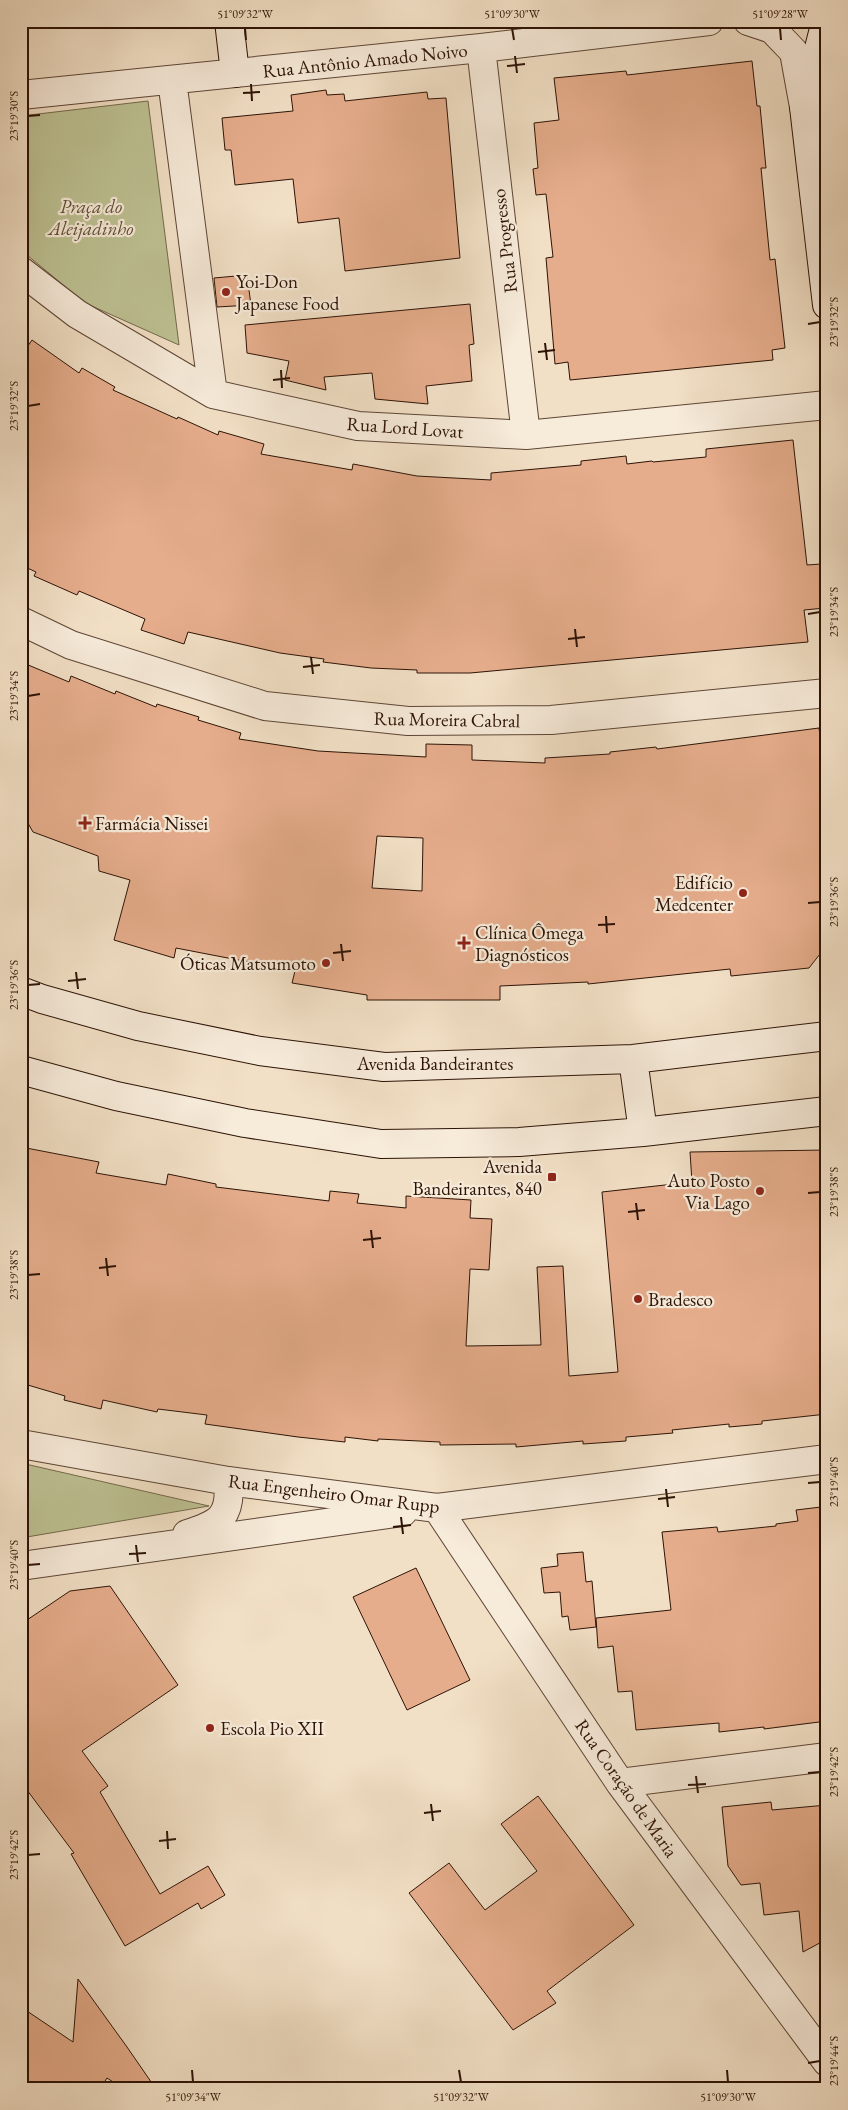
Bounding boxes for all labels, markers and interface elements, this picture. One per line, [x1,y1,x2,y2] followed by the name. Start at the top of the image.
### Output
[217,6,274,22] text: 51°09'32"W
[484,6,541,22] text: 51°09'30"W
[752,6,809,22] text: 51°09'28"W
[261,37,469,84] street label: Rua Antônio Amado Noivo
[6,91,22,141] text: 23°19'30"S
[486,187,523,295] street label: Rua Progresso
[46,194,134,241] park label: Praça do Aleijadinho
[234,269,340,316] place label: Yoi-Don Japanese Food
[220,286,232,298] marker: Yoi-Don Japanese Food
[826,297,842,347] text: 23°19'32"S
[6,381,22,431] text: 23°19'32"S
[346,411,464,444] street label: Rua Lord Lovat
[826,587,842,637] text: 23°19'34"S
[6,671,22,721] text: 23°19'34"S
[373,706,521,733] street label: Rua Moreira Cabral
[95,811,209,836] place label: Farmácia Nissei
[79,817,91,829] marker: Farmácia Nissei
[655,870,734,917] place label: Edifício Medcenter
[826,877,842,927] text: 23°19'36"S
[737,887,749,899] marker: Edifício Medcenter
[475,920,584,967] place label: Clínica Ômega Diagnósticos
[457,936,471,950] marker: Clínica Ômega Diagnósticos
[180,951,316,976] place label: Óticas Matsumoto
[320,957,332,969] marker: Óticas Matsumoto
[6,960,22,1010] text: 23°19'36"S
[356,1051,513,1076] street label: Avenida Bandeirantes
[413,1154,542,1201] place label: Avenida Bandeirantes, 840
[826,1167,842,1217] text: 23°19'38"S
[666,1168,750,1215] place label: Auto Posto Via Lago
[546,1171,558,1183] marker: Avenida Bandeirantes, 840
[754,1185,766,1197] marker: Auto Posto Via Lago
[6,1250,22,1300] text: 23°19'38"S
[648,1287,713,1312] place label: Bradesco
[632,1293,644,1305] marker: Bradesco
[826,1457,842,1507] text: 23°19'40"S
[227,1468,441,1519] street label: Rua Engenheiro Omar Rupp
[6,1540,22,1590] text: 23°19'40"S
[569,1714,684,1863] street label: Rua Coração de Maria
[220,1716,325,1741] place label: Escola Pio XII
[204,1722,216,1734] marker: Escola Pio XII
[826,1747,842,1797] text: 23°19'42"S
[6,1830,22,1880] text: 23°19'42"S
[826,2036,842,2086] text: 23°19'44"S
[165,2089,222,2105] text: 51°09'34"W
[433,2089,490,2105] text: 51°09'32"W
[700,2089,757,2105] text: 51°09'30"W

